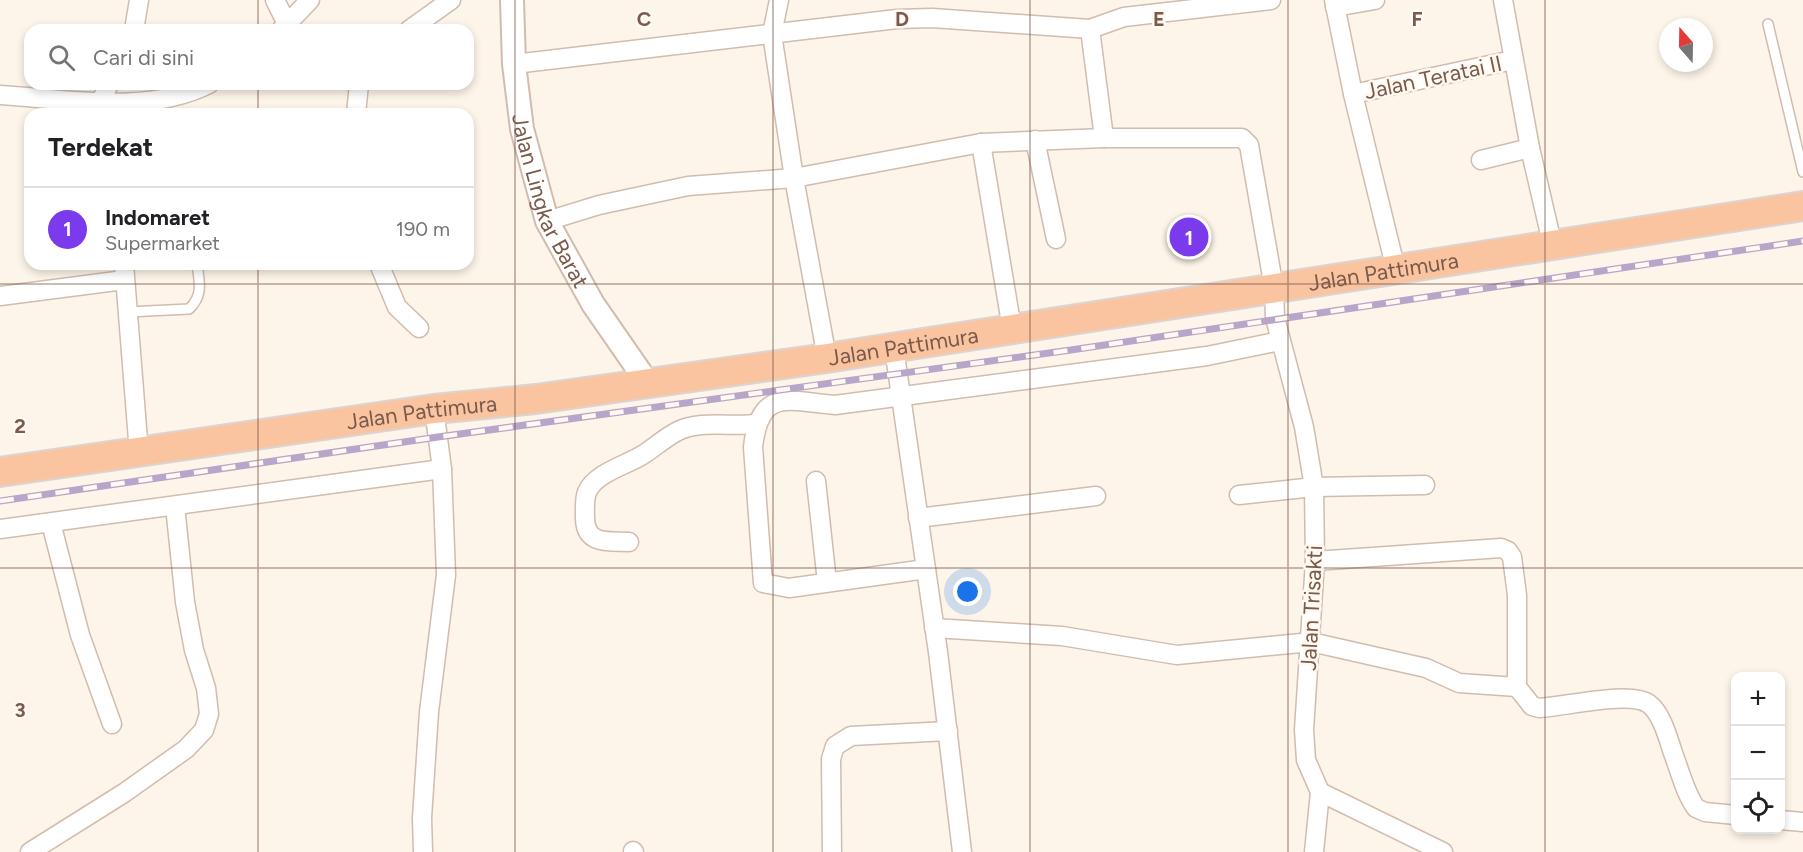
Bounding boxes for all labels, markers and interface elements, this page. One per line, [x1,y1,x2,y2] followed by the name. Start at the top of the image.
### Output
[637,7,651,31] text: C
[895,7,909,31] text: D
[1153,7,1165,31] text: E
[1411,7,1423,31] text: F
[1659,18,1713,72] north arrow
[24,24,474,90] search box
[45,41,78,74] icon: search
[93,44,194,71] text: Cari di sini
[1362,50,1504,105] street label: Jalan Teratai II
[506,113,594,293] street label: Jalan Lingkar Barat
[48,131,153,163] text: Terdekat
[105,204,210,231] text: Indomaret
[1170,214,1208,260] pin: 1
[63,217,72,241] text: 1
[396,217,450,241] text: 190 m
[105,231,220,255] text: Supermarket
[1306,247,1460,297] street label: Jalan Pattimura
[826,322,980,372] street label: Jalan Pattimura
[345,390,498,436] street label: Jalan Pattimura
[14,414,26,438] text: 2
[1295,545,1328,671] street label: Jalan Trisakti
[953,577,982,606] your location
[1731,672,1785,834] map controls
[1731,672,1785,726] button: +
[14,698,26,722] text: 3
[1731,726,1785,780] button: −
[1731,780,1785,834] button: locate

